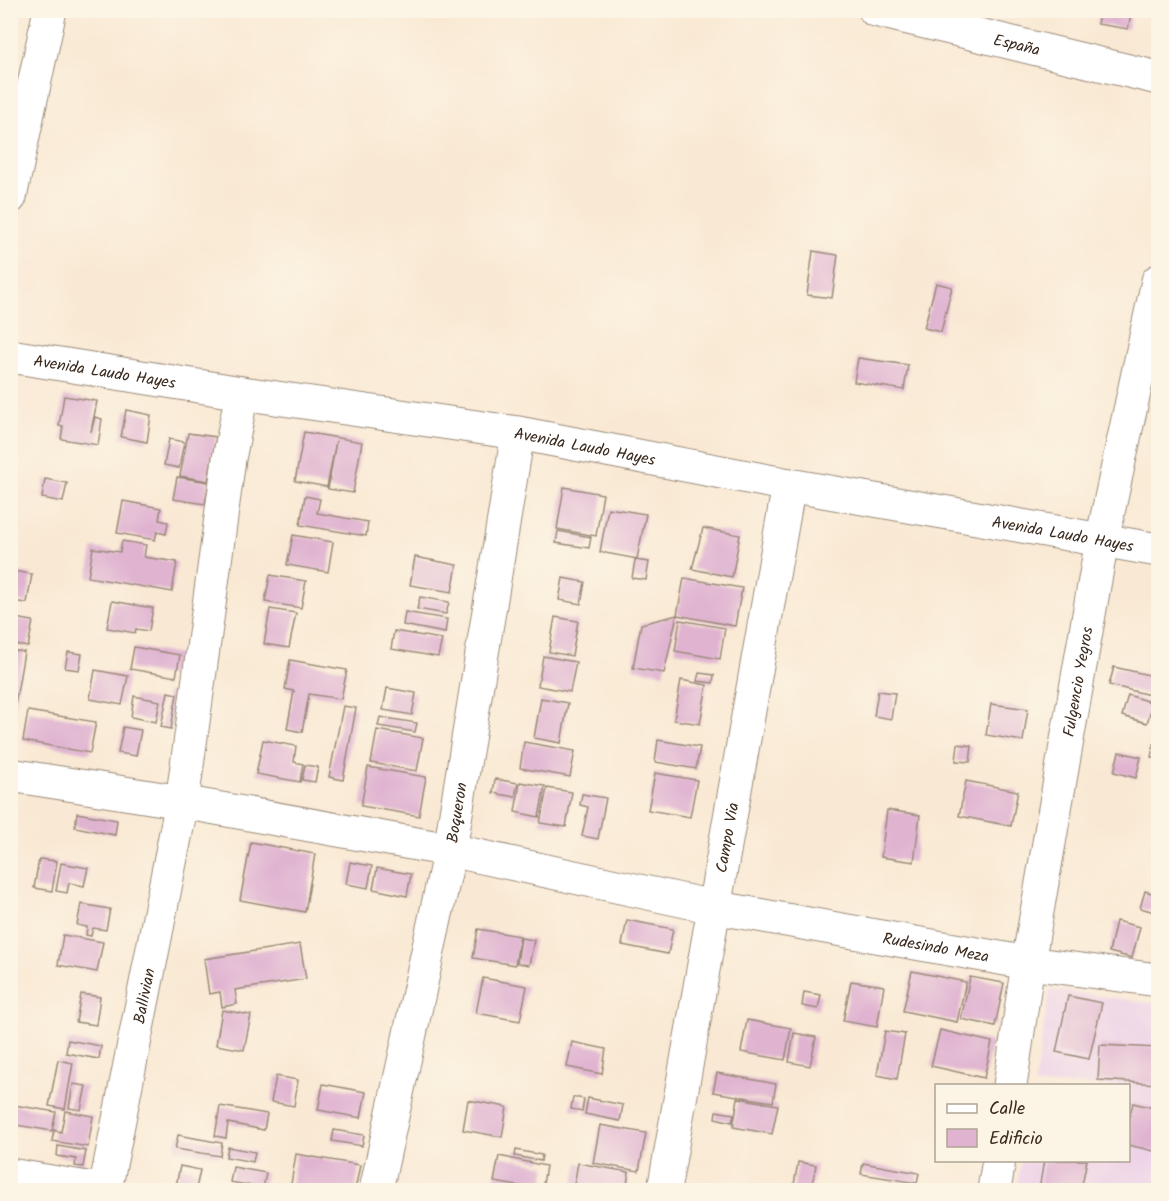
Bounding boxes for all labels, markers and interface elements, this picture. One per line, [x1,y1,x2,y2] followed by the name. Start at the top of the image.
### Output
[991,28,1043,63] street label: España
[32,349,178,396] street label: Avenida Laudo Hayes
[512,422,658,473] street label: Avenida Laudo Hayes
[990,510,1136,560] street label: Avenida Laudo Hayes
[1057,625,1101,739] street label: Fulgencio Yegros
[440,781,475,845] street label: Boqueron
[709,801,746,875] street label: Campo Via
[881,926,991,970] street label: Rudesindo Meza
[127,966,163,1026] street label: Ballivian
[935,1084,1130,1162] legend
[989,1095,1025,1124] text: Calle
[989,1125,1043,1154] text: Edificio

